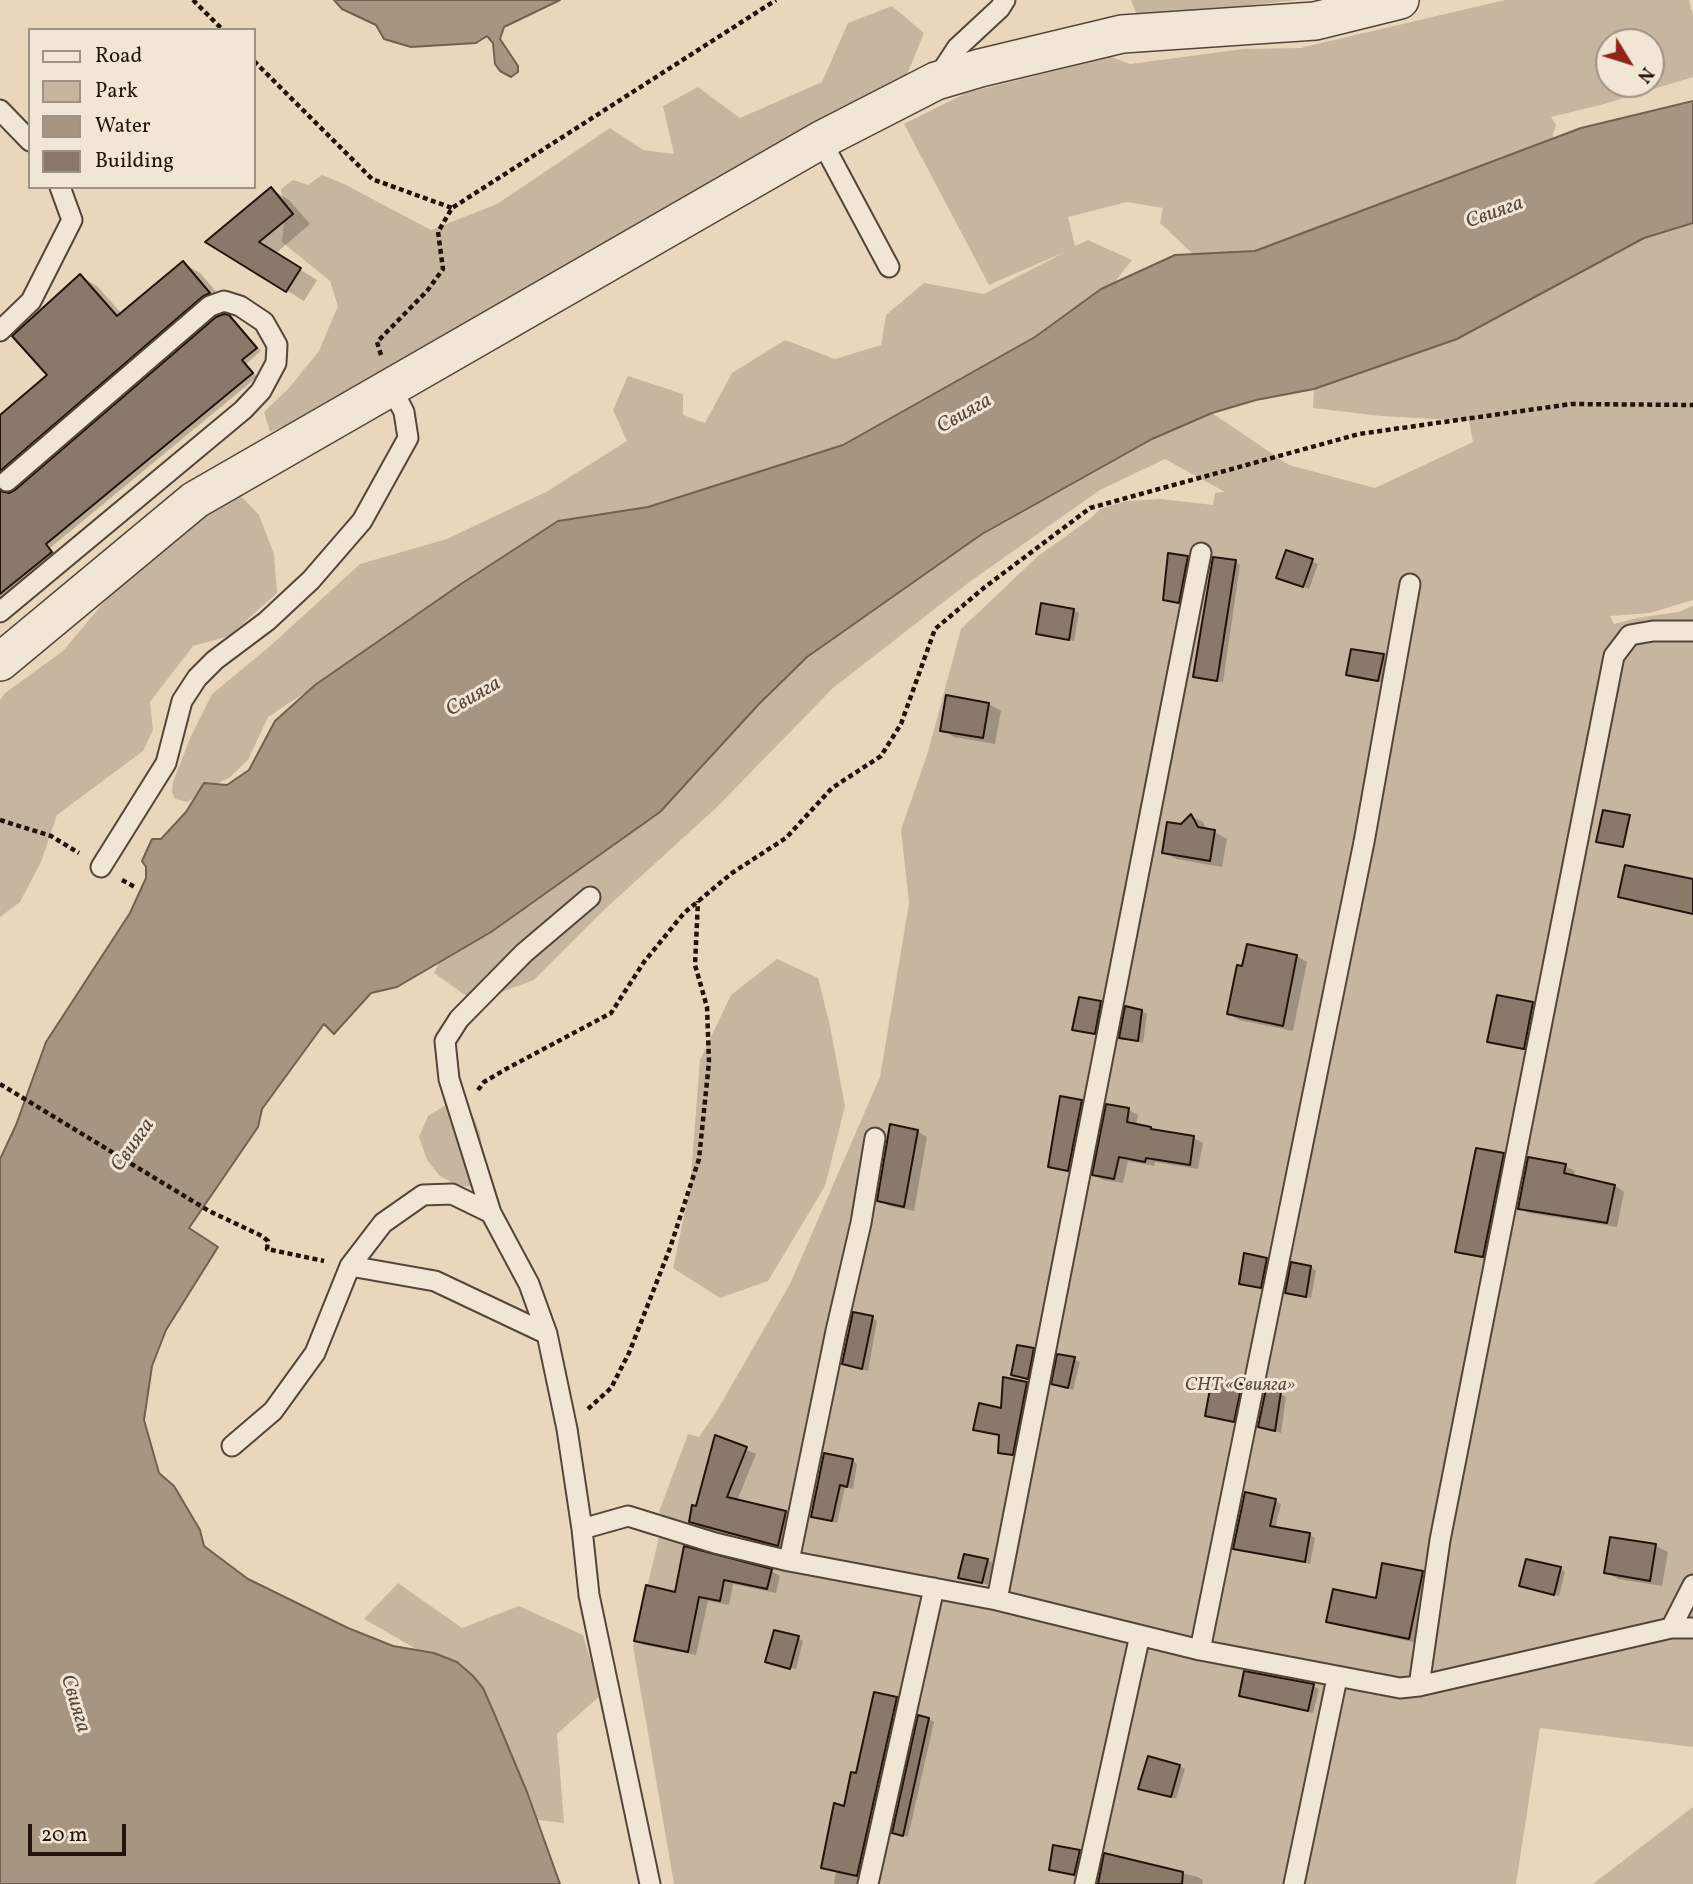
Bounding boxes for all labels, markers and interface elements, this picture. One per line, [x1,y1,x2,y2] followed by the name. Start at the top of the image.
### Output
[28,28,256,189] legend
[1595,28,1665,98] north arrow
[95,42,142,71] text: Road
[1630,61,1659,88] text: N
[95,77,138,106] text: Park
[95,112,151,141] text: Water
[95,147,174,176] text: Building
[1463,192,1527,236] water label: Свияга
[933,389,997,441] water label: Свияга
[442,672,506,724] water label: Свияга
[107,1114,161,1178] water label: Свияга
[1185,1376,1295,1398] park label: СНТ «Свияга»
[53,1672,95,1736] water label: Свияга
[32,1811,130,1855] scale bar
[41,1821,87,1850] text: 20 m

